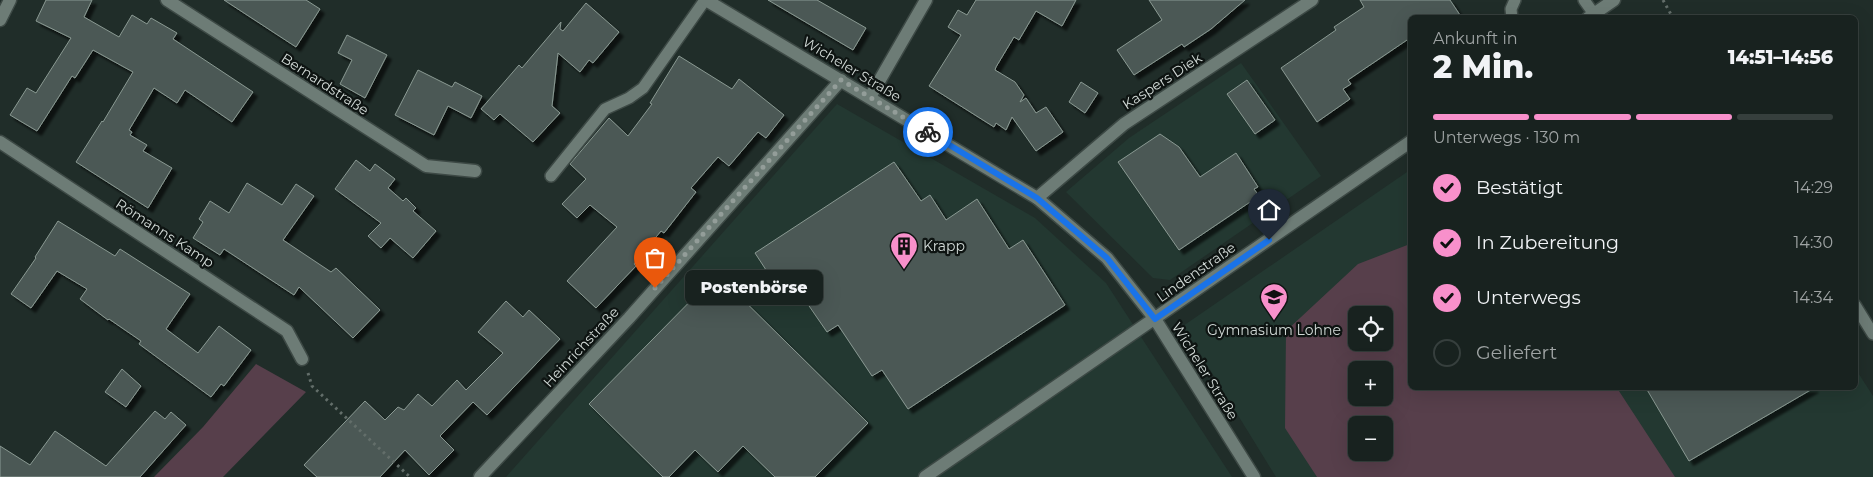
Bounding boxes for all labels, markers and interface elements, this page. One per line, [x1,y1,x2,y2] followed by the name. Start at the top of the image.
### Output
[1433,29,1518,48] text: Ankunft in
[799,33,905,105] street label: Wicheler Straße
[1728,46,1833,69] text: 14:51–14:56
[1433,47,1533,86] text: 2 Min.
[1119,48,1206,113] street label: Kaspers Diek
[278,49,372,119] street label: Bernardstraße
[903,107,953,157] courier
[914,118,942,146] icon: bike
[1433,128,1580,147] text: Unterwegs · 130 m
[1433,174,1461,202] icon: check
[1476,176,1563,199] text: Bestätigt
[1794,178,1833,197] text: 14:29
[1248,189,1290,240] pin
[112,194,218,272] street label: Römanns Kamp
[1255,196,1283,224] icon: home
[1433,229,1461,257] icon: check
[889,231,919,270] building icon: Krapp
[1476,231,1619,254] text: In Zubereitung
[1794,233,1833,252] text: 14:30
[634,237,676,288] pin
[923,237,965,255] place label: Krapp
[1153,238,1239,306] street label: Lindenstraße
[641,244,669,272] icon: bag
[685,270,822,306] callout: Postenbörse
[700,278,808,297] text: Postenbörse
[1259,282,1289,321] school or university icon: Gymnasium Lohne
[1433,284,1461,312] icon: check
[1476,286,1581,309] text: Unterwegs
[1794,288,1833,307] text: 14:34
[539,303,623,391] street label: Heinrichstraße
[1348,306,1393,461] map controls
[1348,306,1393,351] button: locate
[1168,319,1242,423] street label: Wicheler Straße
[1207,321,1341,339] place label: Gymnasium Lohne
[1476,341,1557,364] text: Geliefert
[1348,361,1393,406] button: +
[1348,416,1393,461] button: −

